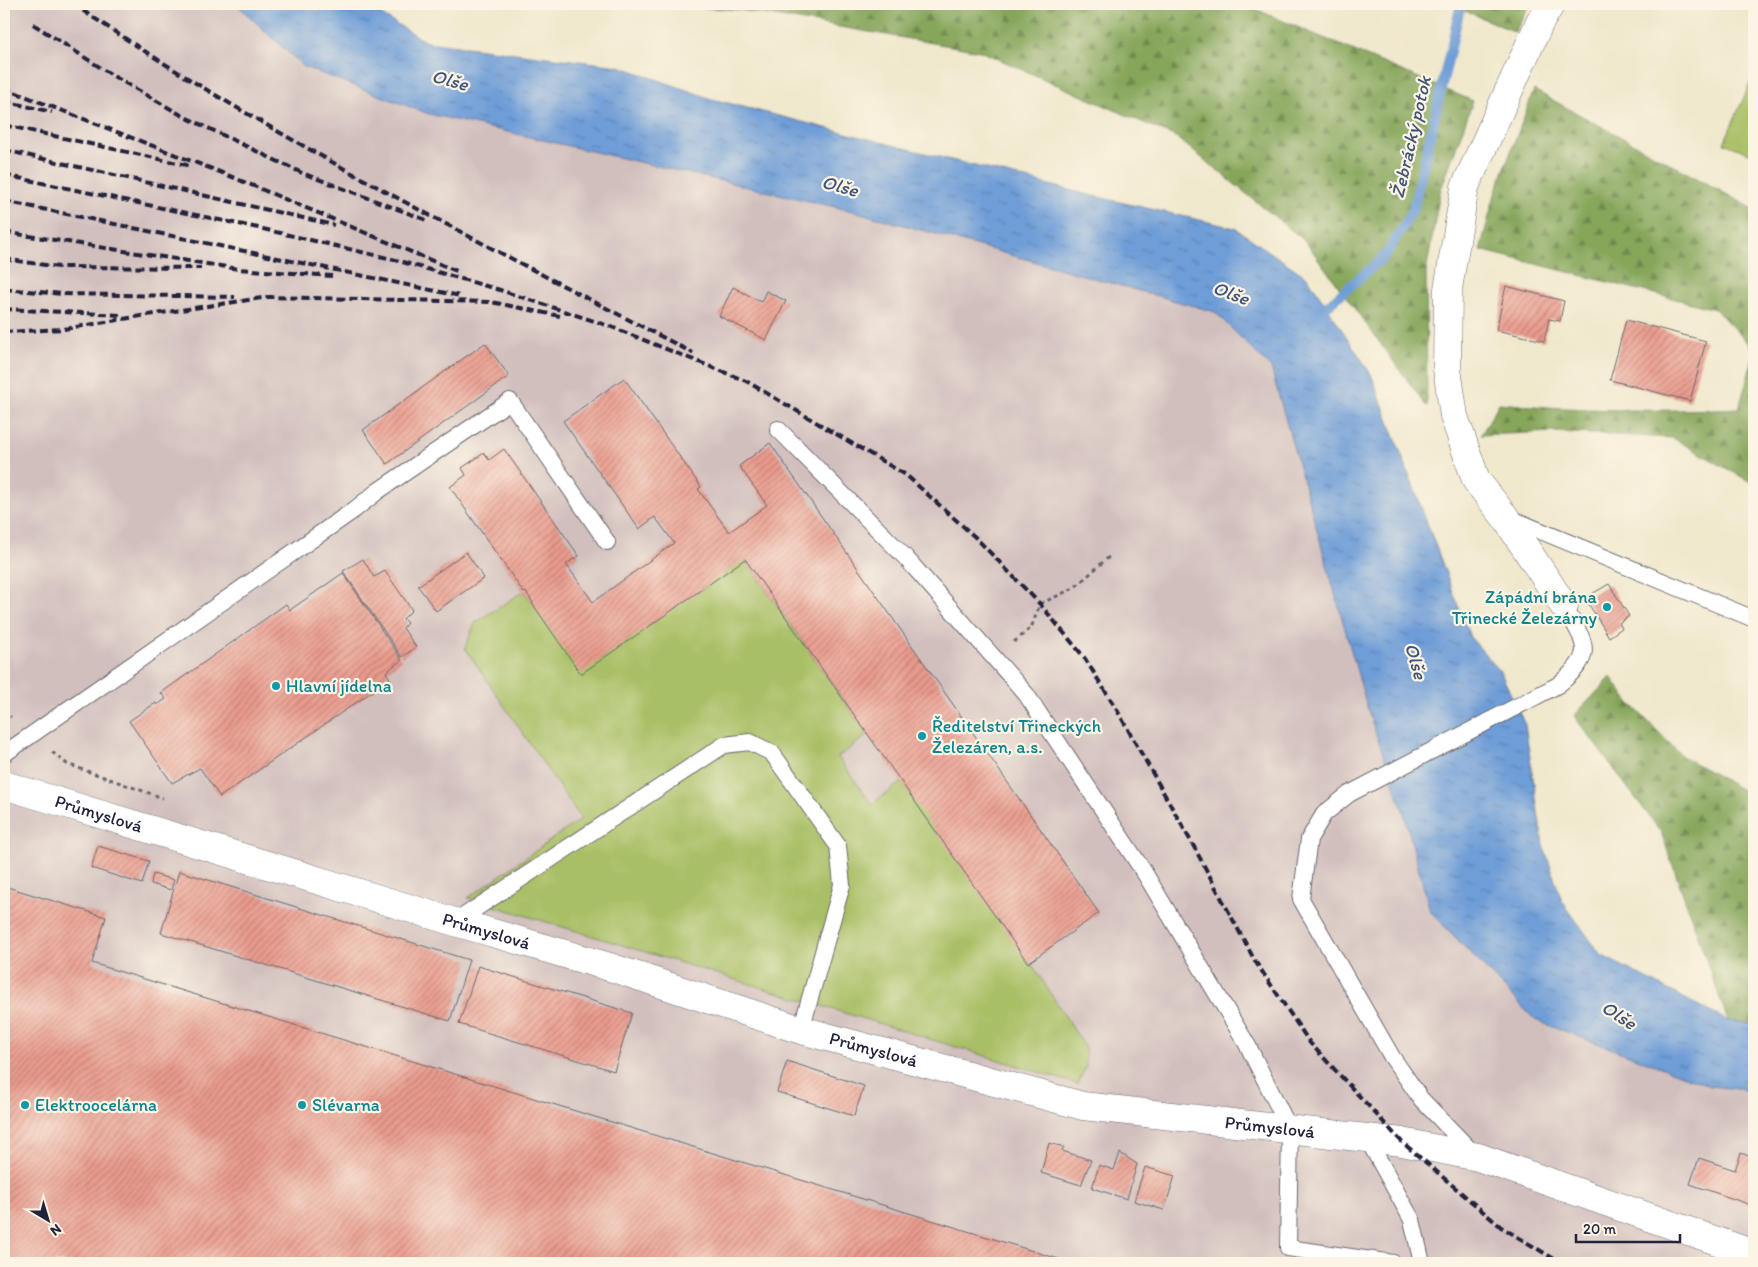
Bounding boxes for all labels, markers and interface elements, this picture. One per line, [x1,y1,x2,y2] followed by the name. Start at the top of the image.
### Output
[429,64,472,96] water label: Olše
[1386,73,1436,200] water label: Žebrácký potok
[819,170,862,202] water label: Olše
[1210,276,1253,310] water label: Olše
[1452,586,1598,629] place label: Zápádní brána Třinecké Železárny
[1601,601,1613,613] marker: Zápádní brána Třinecké Železárny
[1400,640,1432,683] water label: Olše
[286,675,392,697] place label: Hlavní jídelna
[270,680,282,692] marker: Hlavní jídelna
[932,715,1101,758] place label: Ředitelství Třineckých Železáren, a.s.
[916,730,928,742] marker: Ředitelství Třineckých Železáren, a.s.
[52,790,146,838] street label: Průmyslová
[440,908,533,955] street label: Průmyslová
[1597,995,1641,1035] water label: Olše
[827,1027,921,1072] street label: Průmyslová
[35,1094,157,1116] place label: Elektroocelárna
[312,1094,380,1116] place label: Slévarna
[19,1099,31,1111] marker: Elektroocelárna
[296,1099,308,1111] marker: Slévarna
[1224,1111,1317,1143] street label: Průmyslová
[22,1194,72,1244] north arrow
[1576,1212,1679,1244] scale bar
[47,1220,65,1239] text: N
[1583,1220,1617,1238] text: 20 m

